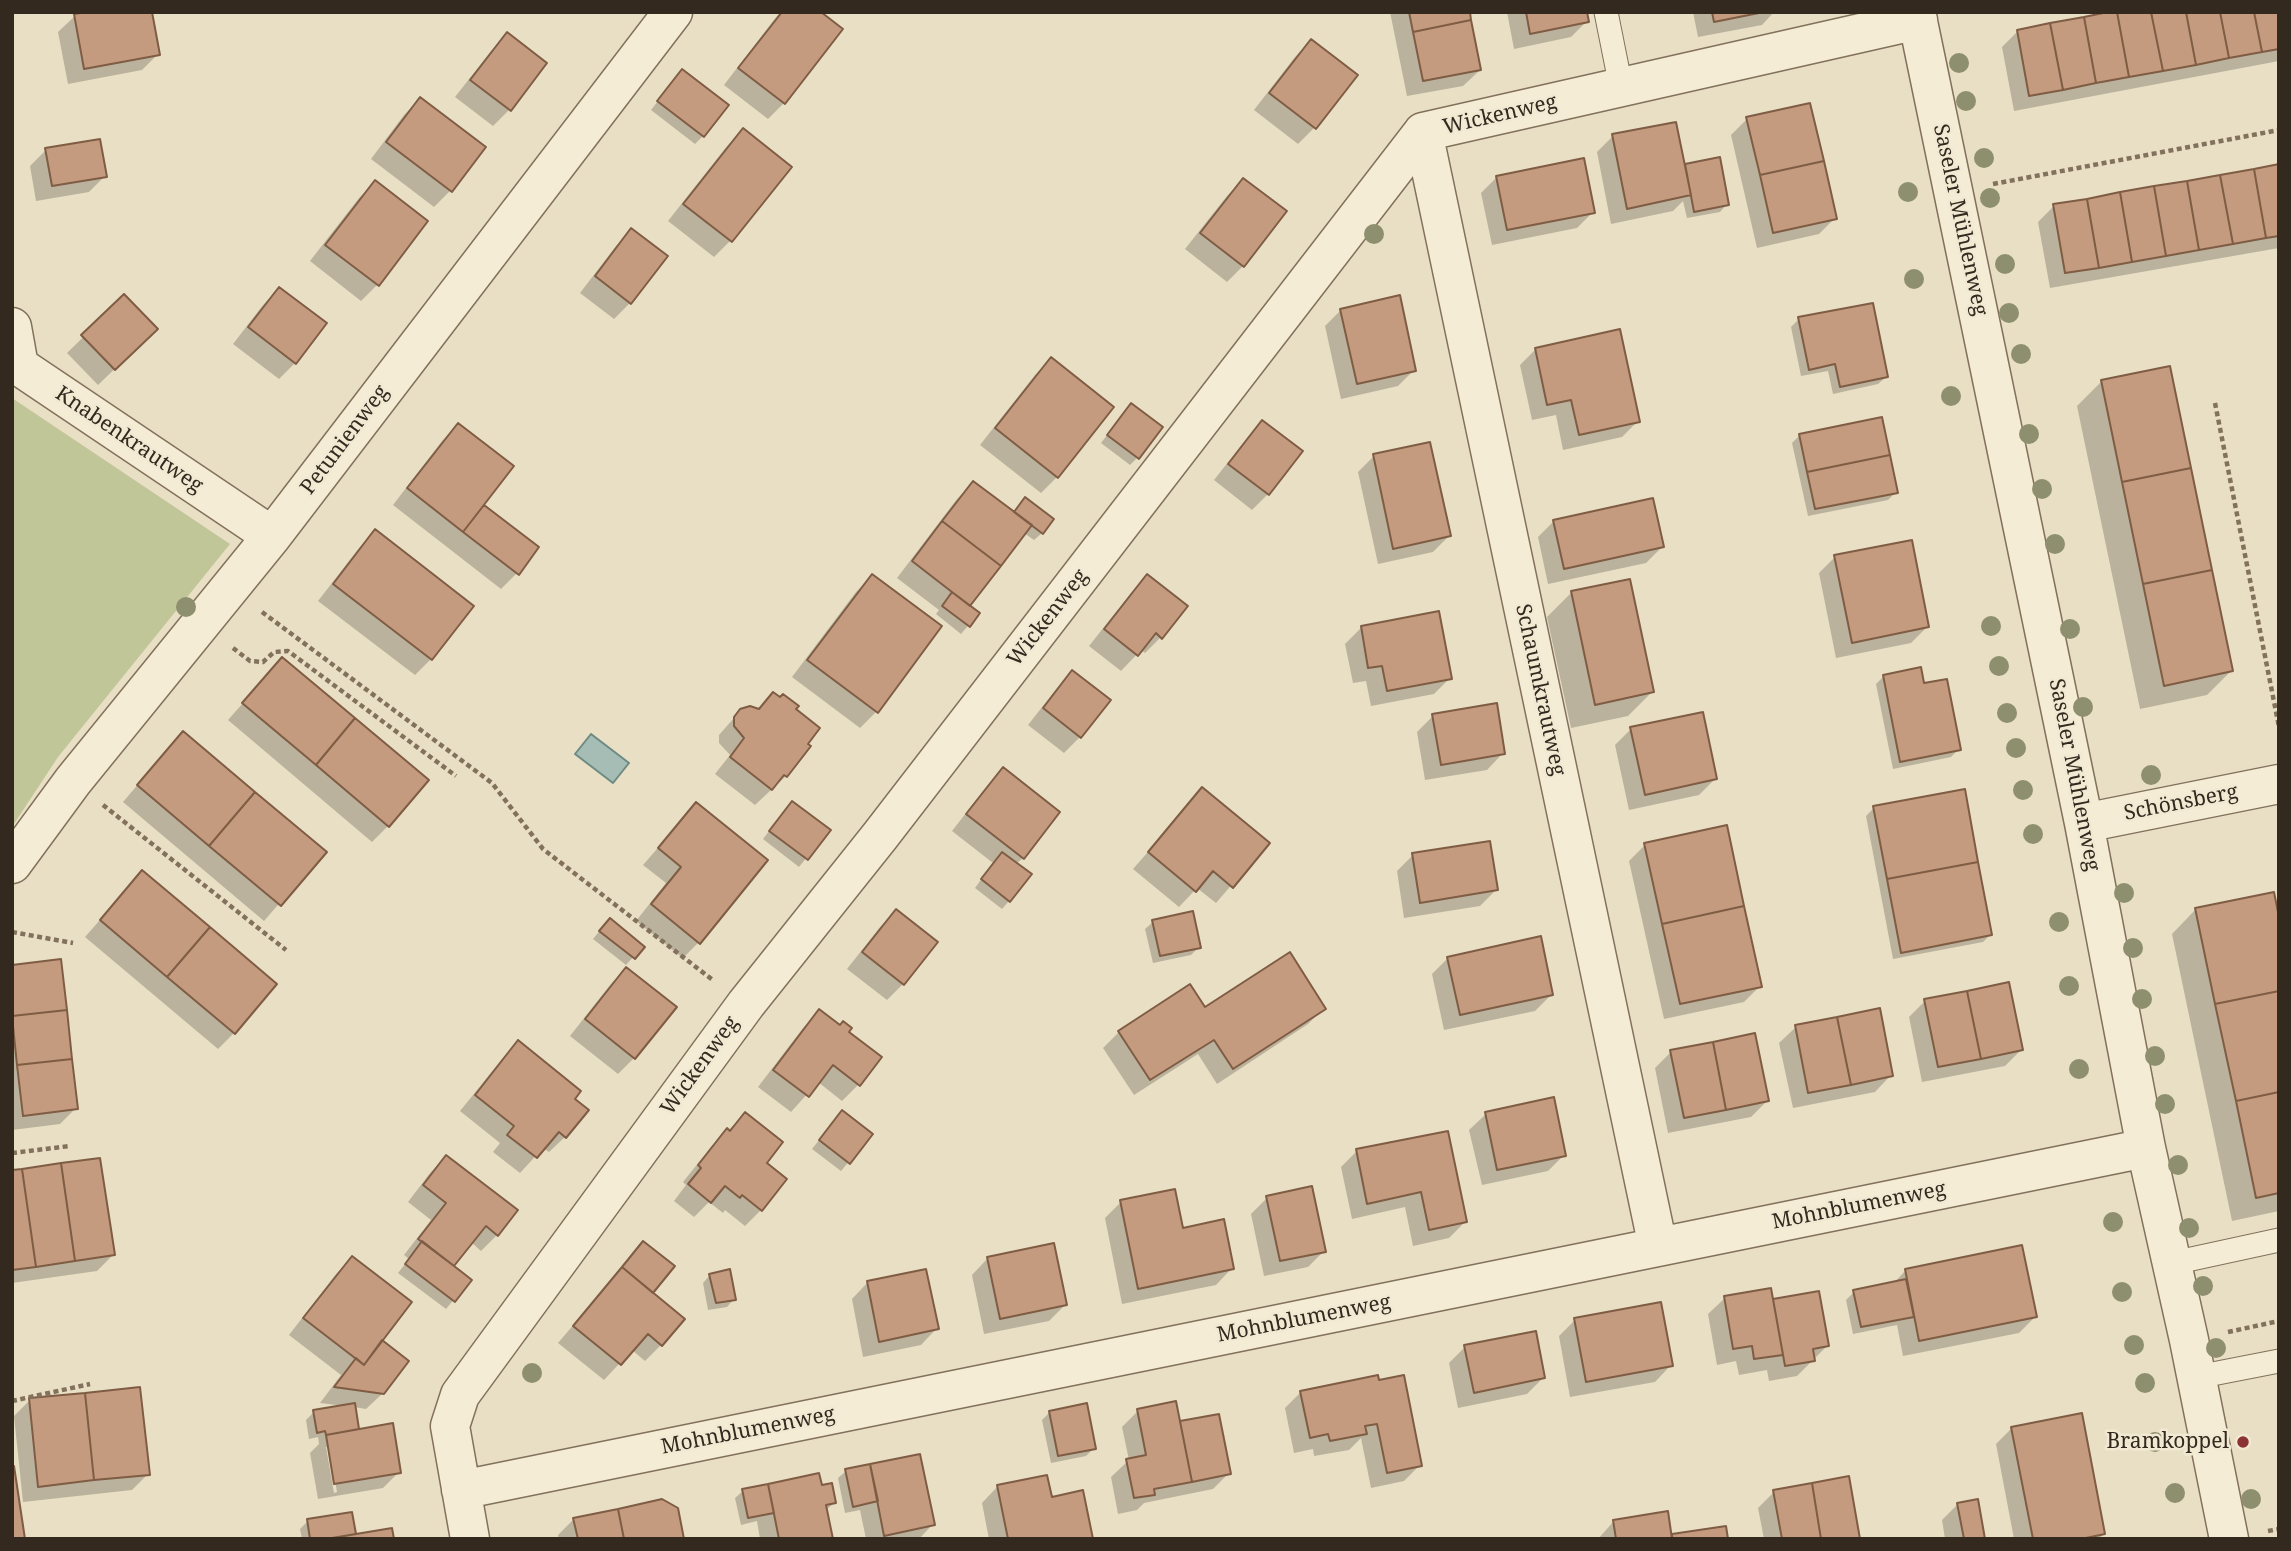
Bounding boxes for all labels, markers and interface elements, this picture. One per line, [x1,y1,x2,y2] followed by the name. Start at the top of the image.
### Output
[1440,90,1560,140] street label: Wickenweg
[1927,122,1993,318] street label: Saseler Mühlenweg
[296,380,394,500] street label: Petunienweg
[50,381,208,499] street label: Knabenkrautweg
[1002,564,1094,672] street label: Wickenweg
[1509,602,1571,778] street label: Schaumkrautweg
[2043,677,2105,873] street label: Saseler Mühlenweg
[2122,780,2240,826] street label: Schönsberg
[656,1012,744,1120] street label: Wickenweg
[1770,1177,1948,1235] street label: Mohnblumenweg
[1215,1290,1393,1348] street label: Mohnblumenweg
[659,1402,837,1460] street label: Mohnblumenweg
[2107,1429,2229,1455] place label: Bramkoppel
[2235,1434,2251,1450] marker: Bramkoppel

